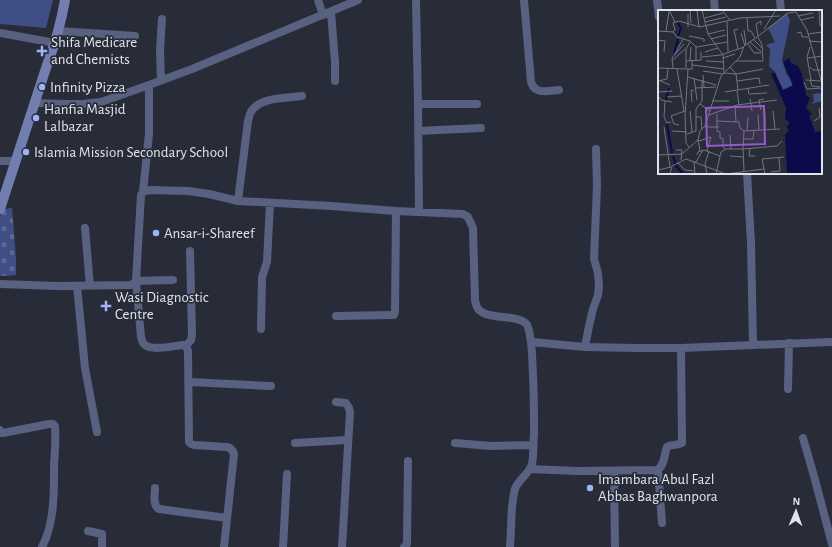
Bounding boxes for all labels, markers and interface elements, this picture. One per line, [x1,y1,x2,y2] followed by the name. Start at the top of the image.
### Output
[658,10,822,174] inset map
[51,35,137,67] place label: Shifa Medicare and Chemists
[36,45,48,57] marker: Shifa Medicare and Chemists
[50,80,126,95] place label: Infinity Pizza
[37,82,47,92] marker: Infinity Pizza
[44,102,126,134] place label: Hanfia Masjid Lalbazar
[31,113,41,123] marker: Hanfia Masjid Lalbazar
[34,145,228,160] place label: Islamia Mission Secondary School
[21,147,31,157] marker: Islamia Mission Secondary School
[164,226,256,241] place label: Ansar-i-Shareef
[151,228,161,238] marker: Ansar-i-Shareef
[115,290,209,322] place label: Wasi Diagnostic Centre
[100,300,112,312] marker: Wasi Diagnostic Centre
[598,472,718,504] place label: Imambara Abul Fazl Abbas Baghwanpora
[585,483,595,493] marker: Imambara Abul Fazl Abbas Baghwanpora
[776,491,816,531] north arrow
[792,496,800,507] text: N

